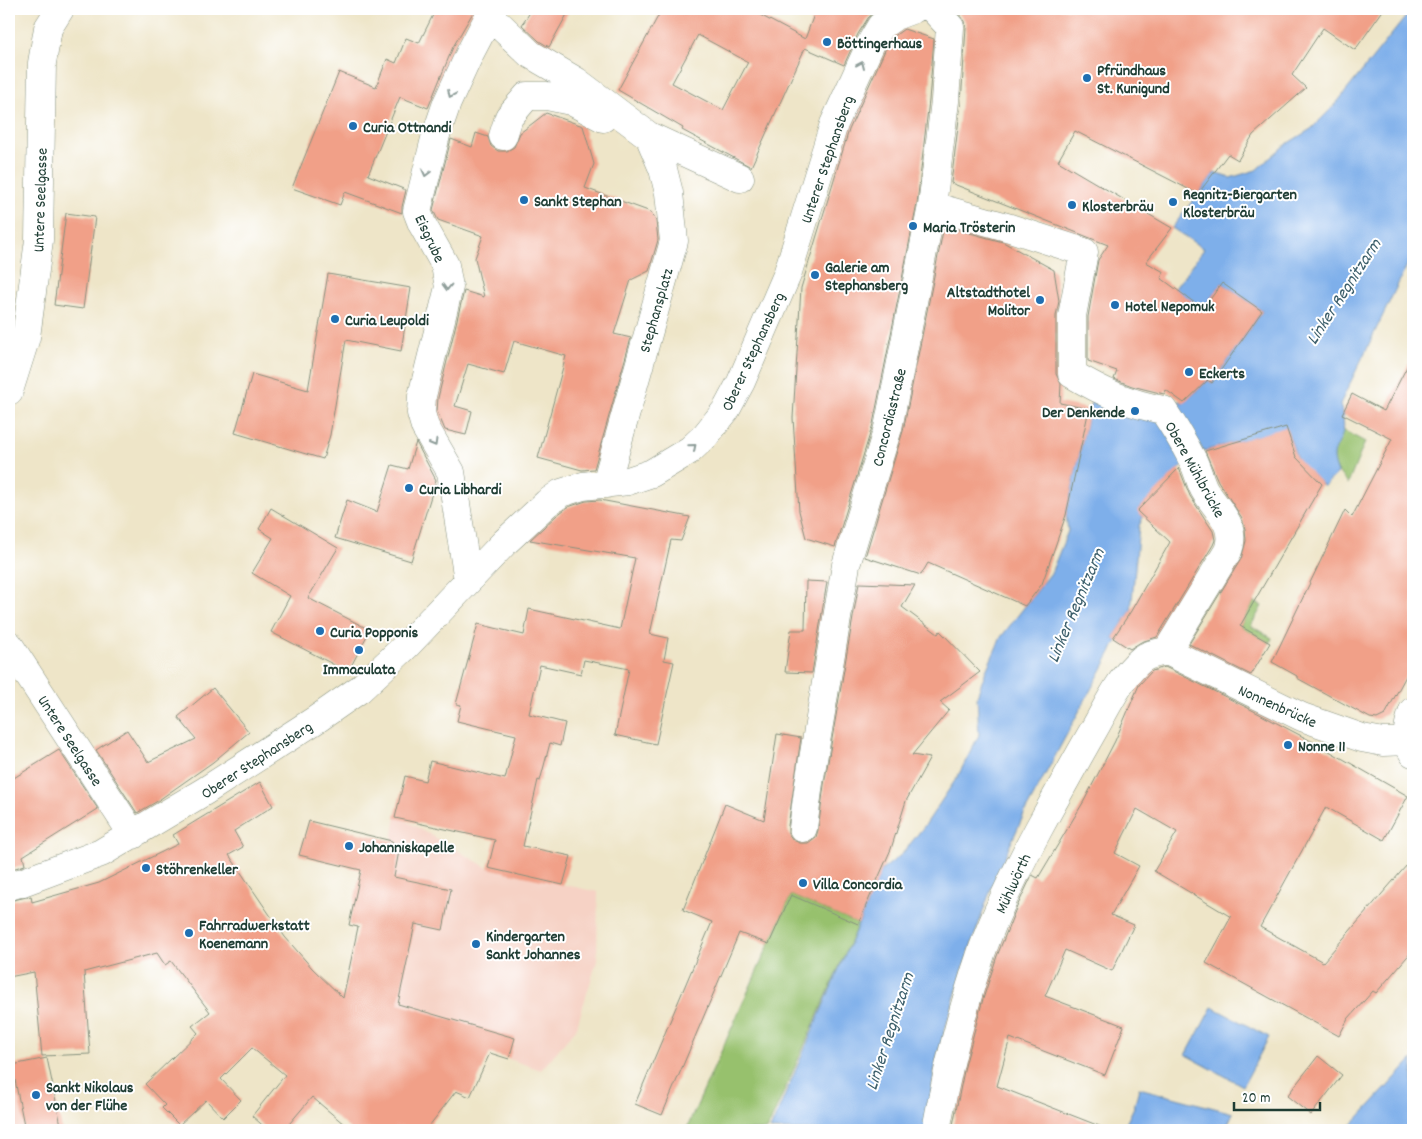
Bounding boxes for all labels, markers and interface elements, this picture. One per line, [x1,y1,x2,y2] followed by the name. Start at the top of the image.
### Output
[837,33,923,56] place label: Böttingerhaus
[821,36,833,48] marker: Böttingerhaus
[1097,60,1170,101] place label: Pfründhaus St. Kunigund
[855,61,866,70] one-way arrow
[1081,72,1093,84] marker: Pfründhaus St. Kunigund
[448,88,458,97] one-way arrow
[796,93,861,227] street label: Unterer Stephansberg
[363,117,452,140] place label: Curia Ottnandi
[347,120,359,132] marker: Curia Ottnandi
[28,147,55,253] street label: Untere Seelgasse
[422,168,432,176] one-way arrow
[1183,184,1297,225] place label: Regnitz-Biergarten Klosterbräu
[534,191,622,214] place label: Sankt Stephan
[518,194,530,206] marker: Sankt Stephan
[1082,196,1154,219] place label: Klosterbräu
[1167,196,1179,208] marker: Regnitz-Biergarten Klosterbräu
[1066,199,1078,211] marker: Klosterbräu
[408,211,450,267] street label: Eisgrube
[923,217,1015,240] place label: Maria Trösterin
[907,220,919,232] marker: Maria Trösterin
[1301,234,1389,350] water label: Linker Regnitzarm
[825,257,908,298] place label: Galerie am Stephansberg
[634,266,680,356] street label: Stephansplatz
[809,269,821,281] marker: Galerie am Stephansberg
[947,282,1031,323] place label: Altstadthotel Molitor
[442,284,452,292] one-way arrow
[717,289,792,415] street label: Oberer Stephansberg
[1034,294,1046,306] marker: Altstadthotel Molitor
[1125,296,1215,319] place label: Hotel Nepomuk
[1109,299,1121,311] marker: Hotel Nepomuk
[345,310,429,333] place label: Curia Leupoldi
[329,313,341,325] marker: Curia Leupoldi
[1199,363,1245,386] place label: Eckerts
[867,366,914,469] street label: Concordiastraße
[1183,366,1195,378] marker: Eckerts
[1042,402,1125,425] place label: Der Denkende
[1129,405,1141,417] marker: Der Denkende
[1158,418,1230,523] street label: Obere Mühlbrücke
[428,438,438,447] one-way arrow
[687,444,696,453] one-way arrow
[419,479,502,502] place label: Curia Libhardi
[403,482,415,494] marker: Curia Libhardi
[1042,544,1113,667] water label: Linker Regnitzarm
[330,622,418,645] place label: Curia Popponis
[314,625,326,637] marker: Curia Popponis
[353,644,365,656] marker: Immaculata
[323,659,397,682] place label: Immaculata
[1234,680,1320,735] street label: Nonnenbrücke
[31,691,107,792] street label: Untere Seelgasse
[197,716,318,806] street label: Oberer Stephansberg
[1298,736,1346,759] place label: Nonne 11
[1282,739,1294,751] marker: Nonne 11
[359,837,454,860] place label: Johanniskapelle
[343,840,355,852] marker: Johanniskapelle
[990,850,1038,918] street label: Mühlwörth
[156,859,239,882] place label: Stöhrenkeller
[140,862,152,874] marker: Stöhrenkeller
[813,874,904,897] place label: Villa Concordia
[797,877,809,889] marker: Villa Concordia
[199,915,310,956] place label: Fahrradwerkstatt Koenemann
[486,926,581,967] place label: Kindergarten Sankt Johannes
[183,927,195,939] marker: Fahrradwerkstatt Koenemann
[470,938,482,950] marker: Kindergarten Sankt Johannes
[861,969,922,1094] water label: Linker Regnitzarm
[46,1077,134,1118] place label: Sankt Nikolaus von der Flühe
[1234,1079,1321,1111] scale bar
[1242,1088,1270,1110] text: 20 m
[30,1089,42,1101] marker: Sankt Nikolaus von der Flühe

